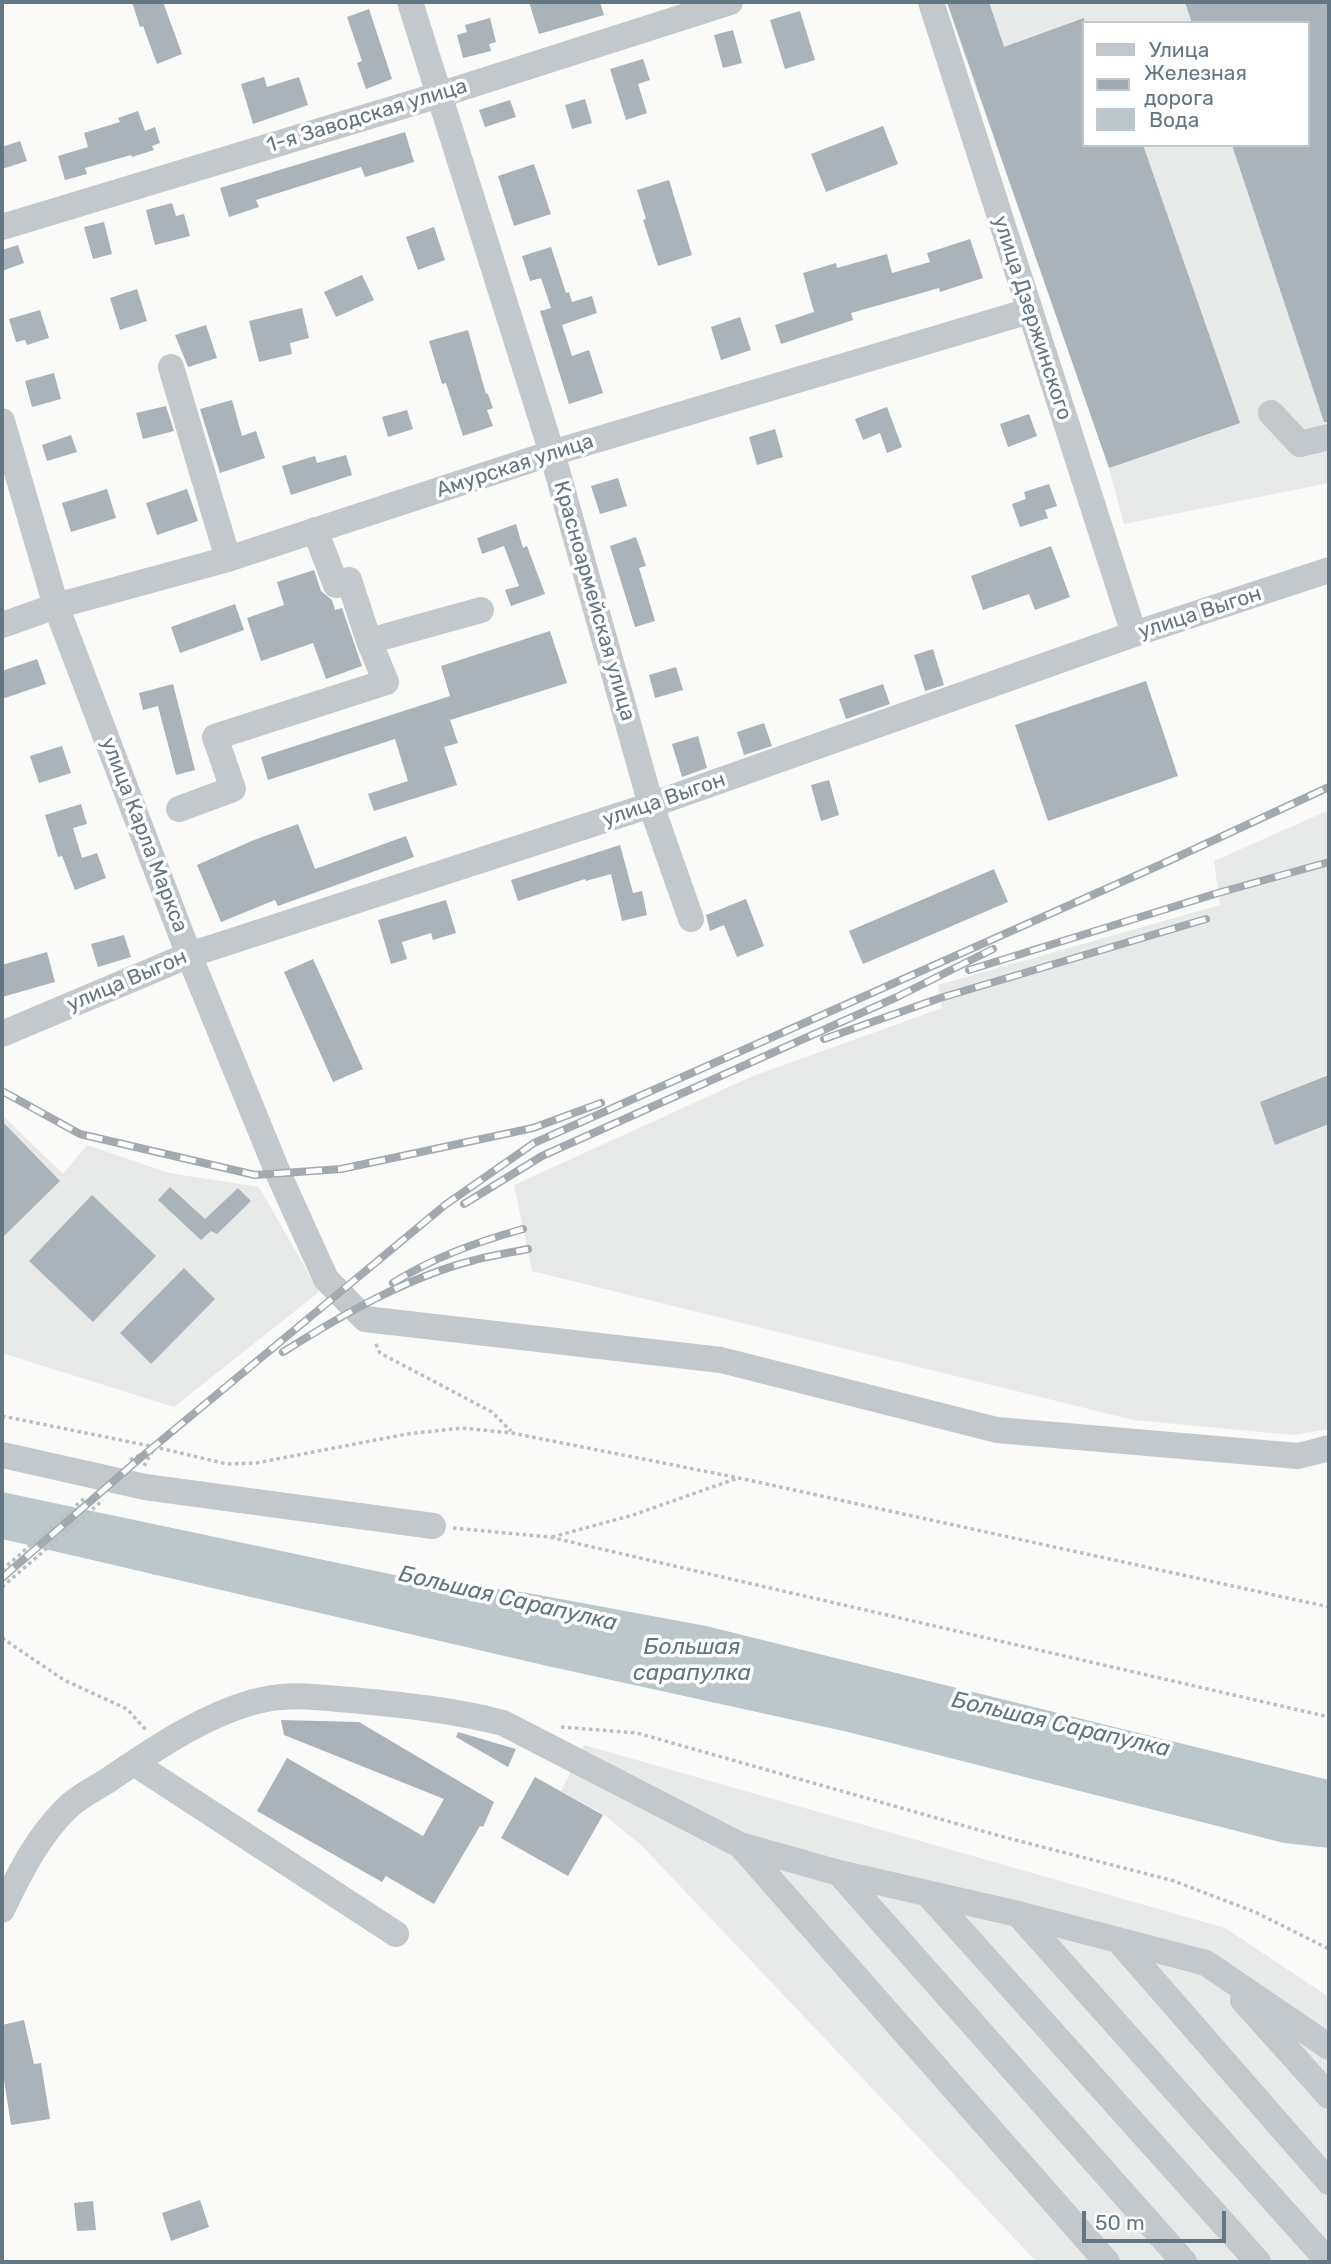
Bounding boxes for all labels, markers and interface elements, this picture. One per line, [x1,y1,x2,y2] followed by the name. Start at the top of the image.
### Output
[1082,21,1310,147] legend
[1149,37,1209,62] text: Улица
[1144,60,1247,110] text: Железная дорога
[264,74,470,158] street label: 1-я Заводская улица
[1149,107,1199,132] text: Вода
[987,213,1077,423] street label: улица Дзержинского
[433,429,597,503] street label: Амурская улица
[548,478,640,724] street label: Красноармейская улица
[1135,581,1265,645] street label: улица Выгон
[95,734,193,936] street label: улица Карла Маркса
[599,767,729,833] street label: улица Выгон
[63,944,191,1018] street label: улица Выгон
[396,1560,620,1638] water label: Большая Сарапулка
[633,1633,751,1687] water label: Большая сарапулка
[949,1686,1173,1764] water label: Большая Сарапулка
[1086,2198,1230,2242] scale bar
[1095,2210,1145,2235] text: 50 m

